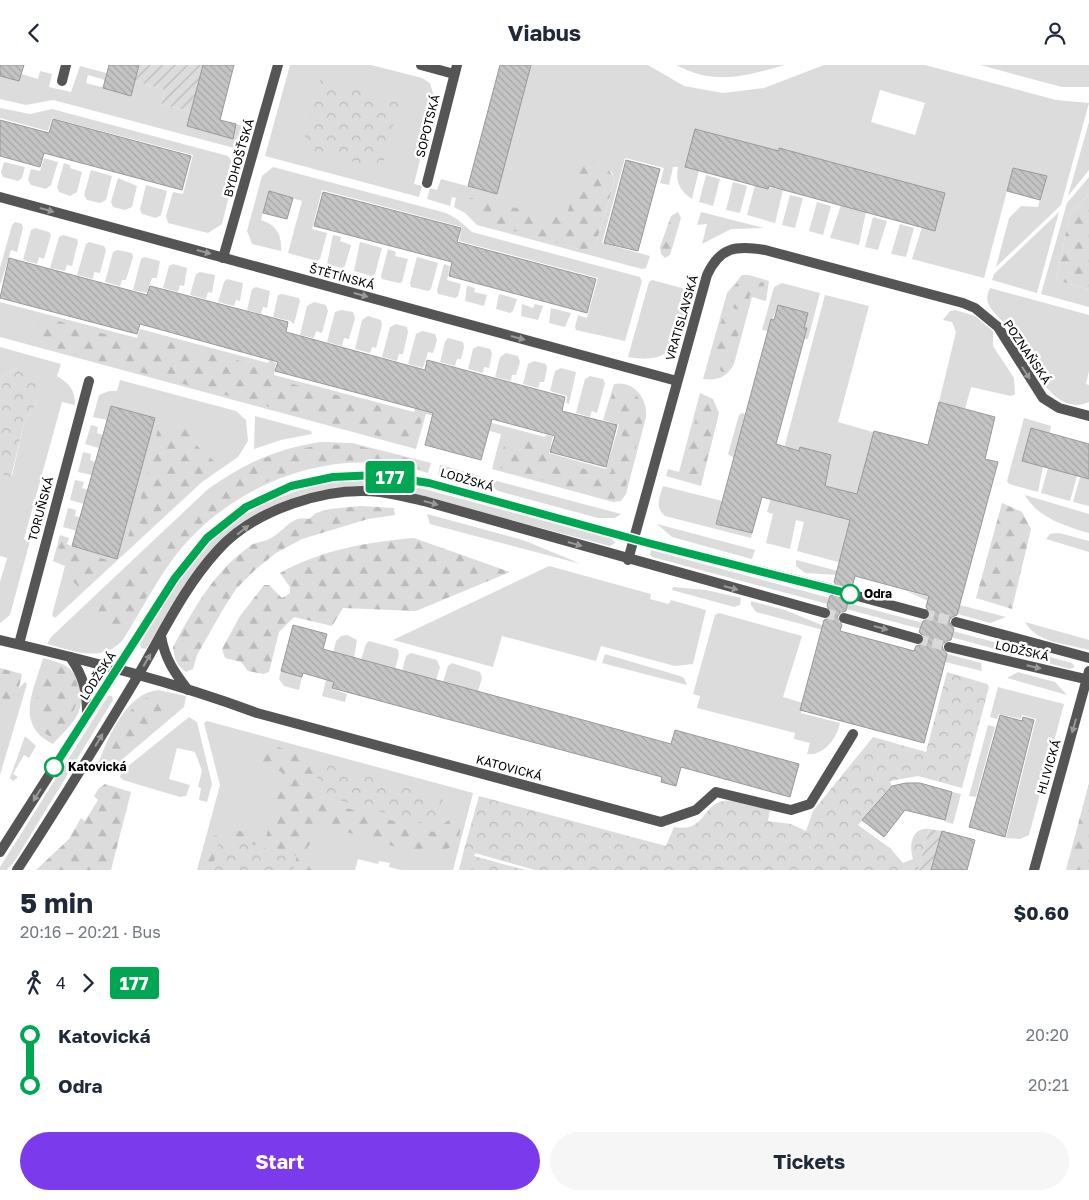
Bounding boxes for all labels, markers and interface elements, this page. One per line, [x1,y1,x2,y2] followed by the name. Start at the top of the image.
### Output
[20,19,48,47] icon: back
[508,19,581,46] text: Viabus
[1041,19,1069,47] icon: person
[412,93,443,159] street label: SOPOTSKÁ
[220,117,257,199] street label: BYDHOŠŤSKÁ
[40,206,55,214] one-way arrow
[196,249,211,257] one-way arrow
[308,261,376,292] street label: ŠTĚTÍNSKÁ
[662,273,701,362] street label: VRATISLAVSKÁ
[353,291,368,299] one-way arrow
[1000,317,1054,387] street label: POZNAŇSKÁ
[510,334,525,342] one-way arrow
[1021,367,1031,380] one-way arrow
[361,461,419,493] line badge: 177
[439,465,496,494] street label: LODŽSKÁ
[376,466,404,488] text: 177
[25,475,56,543] street label: TORUŇSKÁ
[423,499,438,507] one-way arrow
[236,525,249,536] one-way arrow
[567,541,582,549] one-way arrow
[723,584,739,592] one-way arrow
[840,584,860,604] marker: Odra
[864,586,892,601] place label: Odra
[873,625,888,633] one-way arrow
[994,637,1050,664] street label: LODŽSKÁ
[76,649,119,703] street label: LODŽSKÁ
[143,653,152,666] one-way arrow
[1026,663,1041,671] one-way arrow
[1069,719,1077,734] one-way arrow
[95,734,104,747] one-way arrow
[1034,738,1063,796] street label: HLIVICKÁ
[474,751,544,784] street label: KATOVICKÁ
[44,757,64,777] marker: Katovická
[68,759,127,774] place label: Katovická
[32,788,41,801] one-way arrow
[20,886,93,919] text: 5 min
[1013,901,1069,924] text: $0.60
[20,922,161,942] text: 20:16 – 20:21 · Bus
[20,969,48,997] icon: walk
[74,969,102,997] icon: forward
[120,972,149,994] text: 177
[56,973,66,993] text: 4
[58,1024,151,1047] text: Katovická
[1026,1025,1069,1045] text: 20:20
[58,1074,102,1097] text: Odra
[1028,1075,1069,1095] text: 20:21
[20,1132,540,1190] button: Start
[550,1132,1069,1190] button: Tickets

